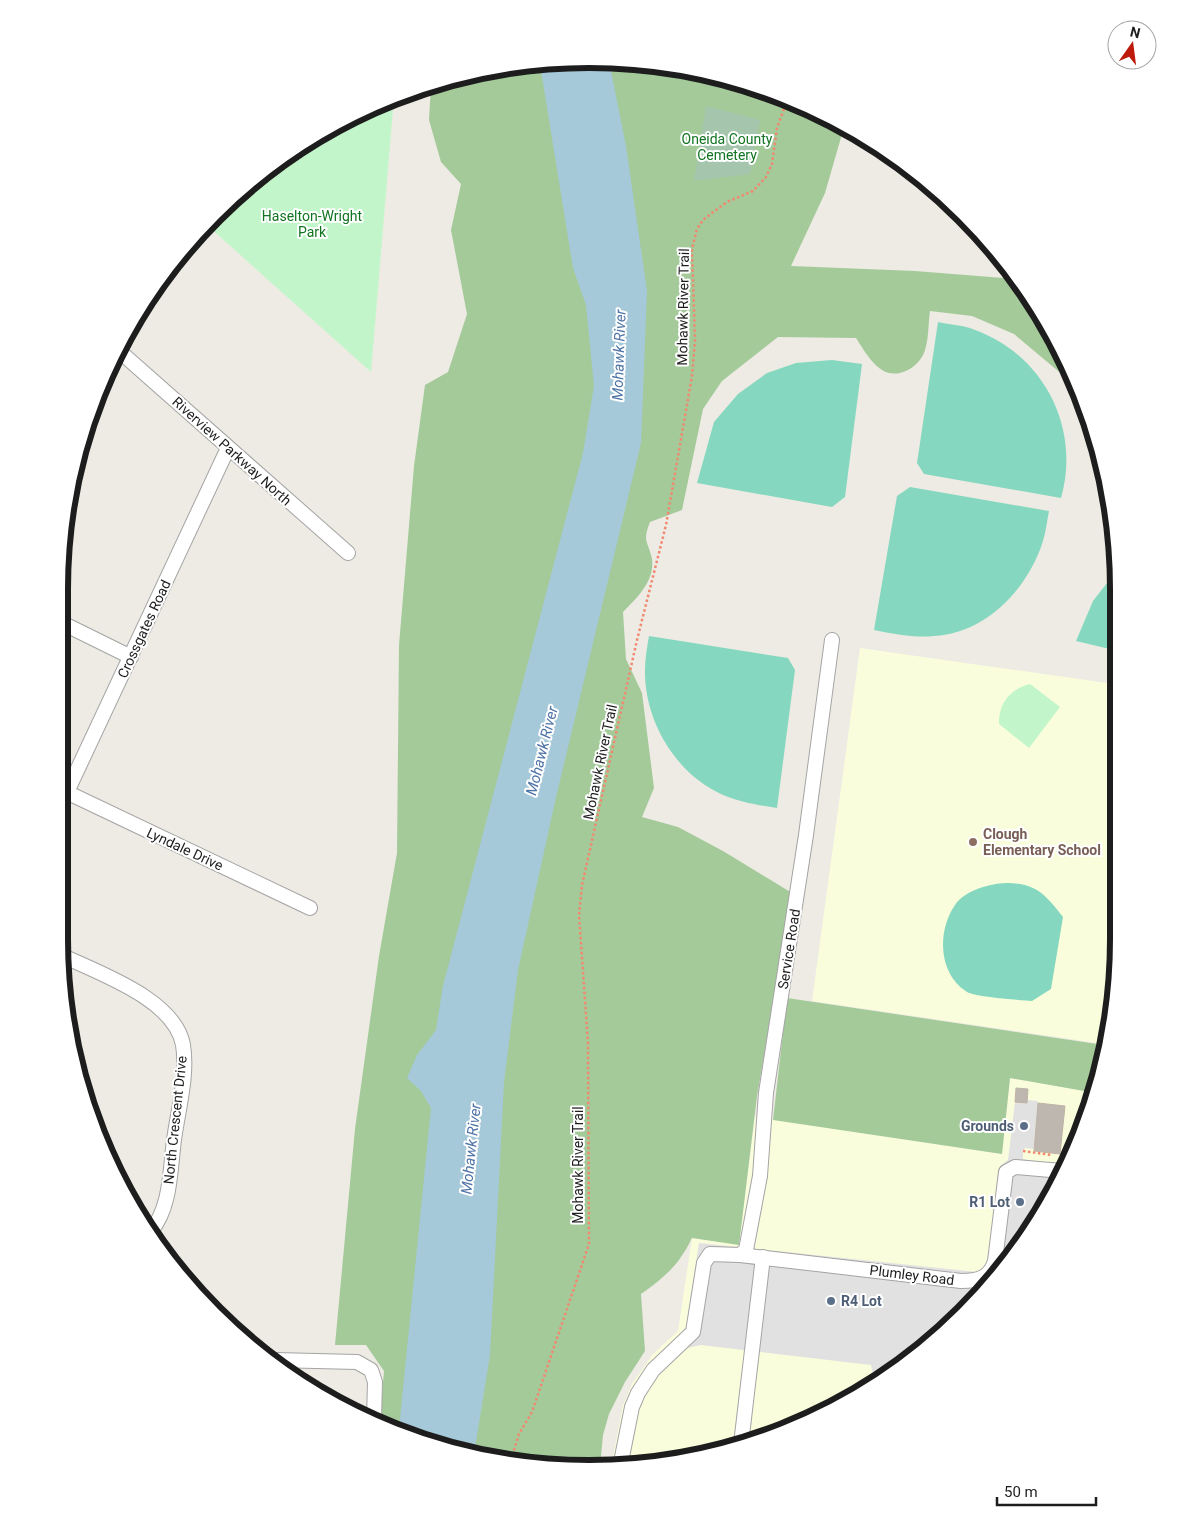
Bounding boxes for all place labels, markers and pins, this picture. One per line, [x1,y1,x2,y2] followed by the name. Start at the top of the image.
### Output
[983,826,1101,858] place label: Clough Elementary School
[967,836,979,848] marker: Clough Elementary School
[961,1118,1014,1134] place label: Grounds
[1018,1120,1030,1132] marker: Grounds
[969,1194,1010,1210] place label: R1 Lot
[1014,1196,1026,1208] marker: R1 Lot
[841,1293,882,1309] place label: R4 Lot
[825,1295,837,1307] marker: R4 Lot

